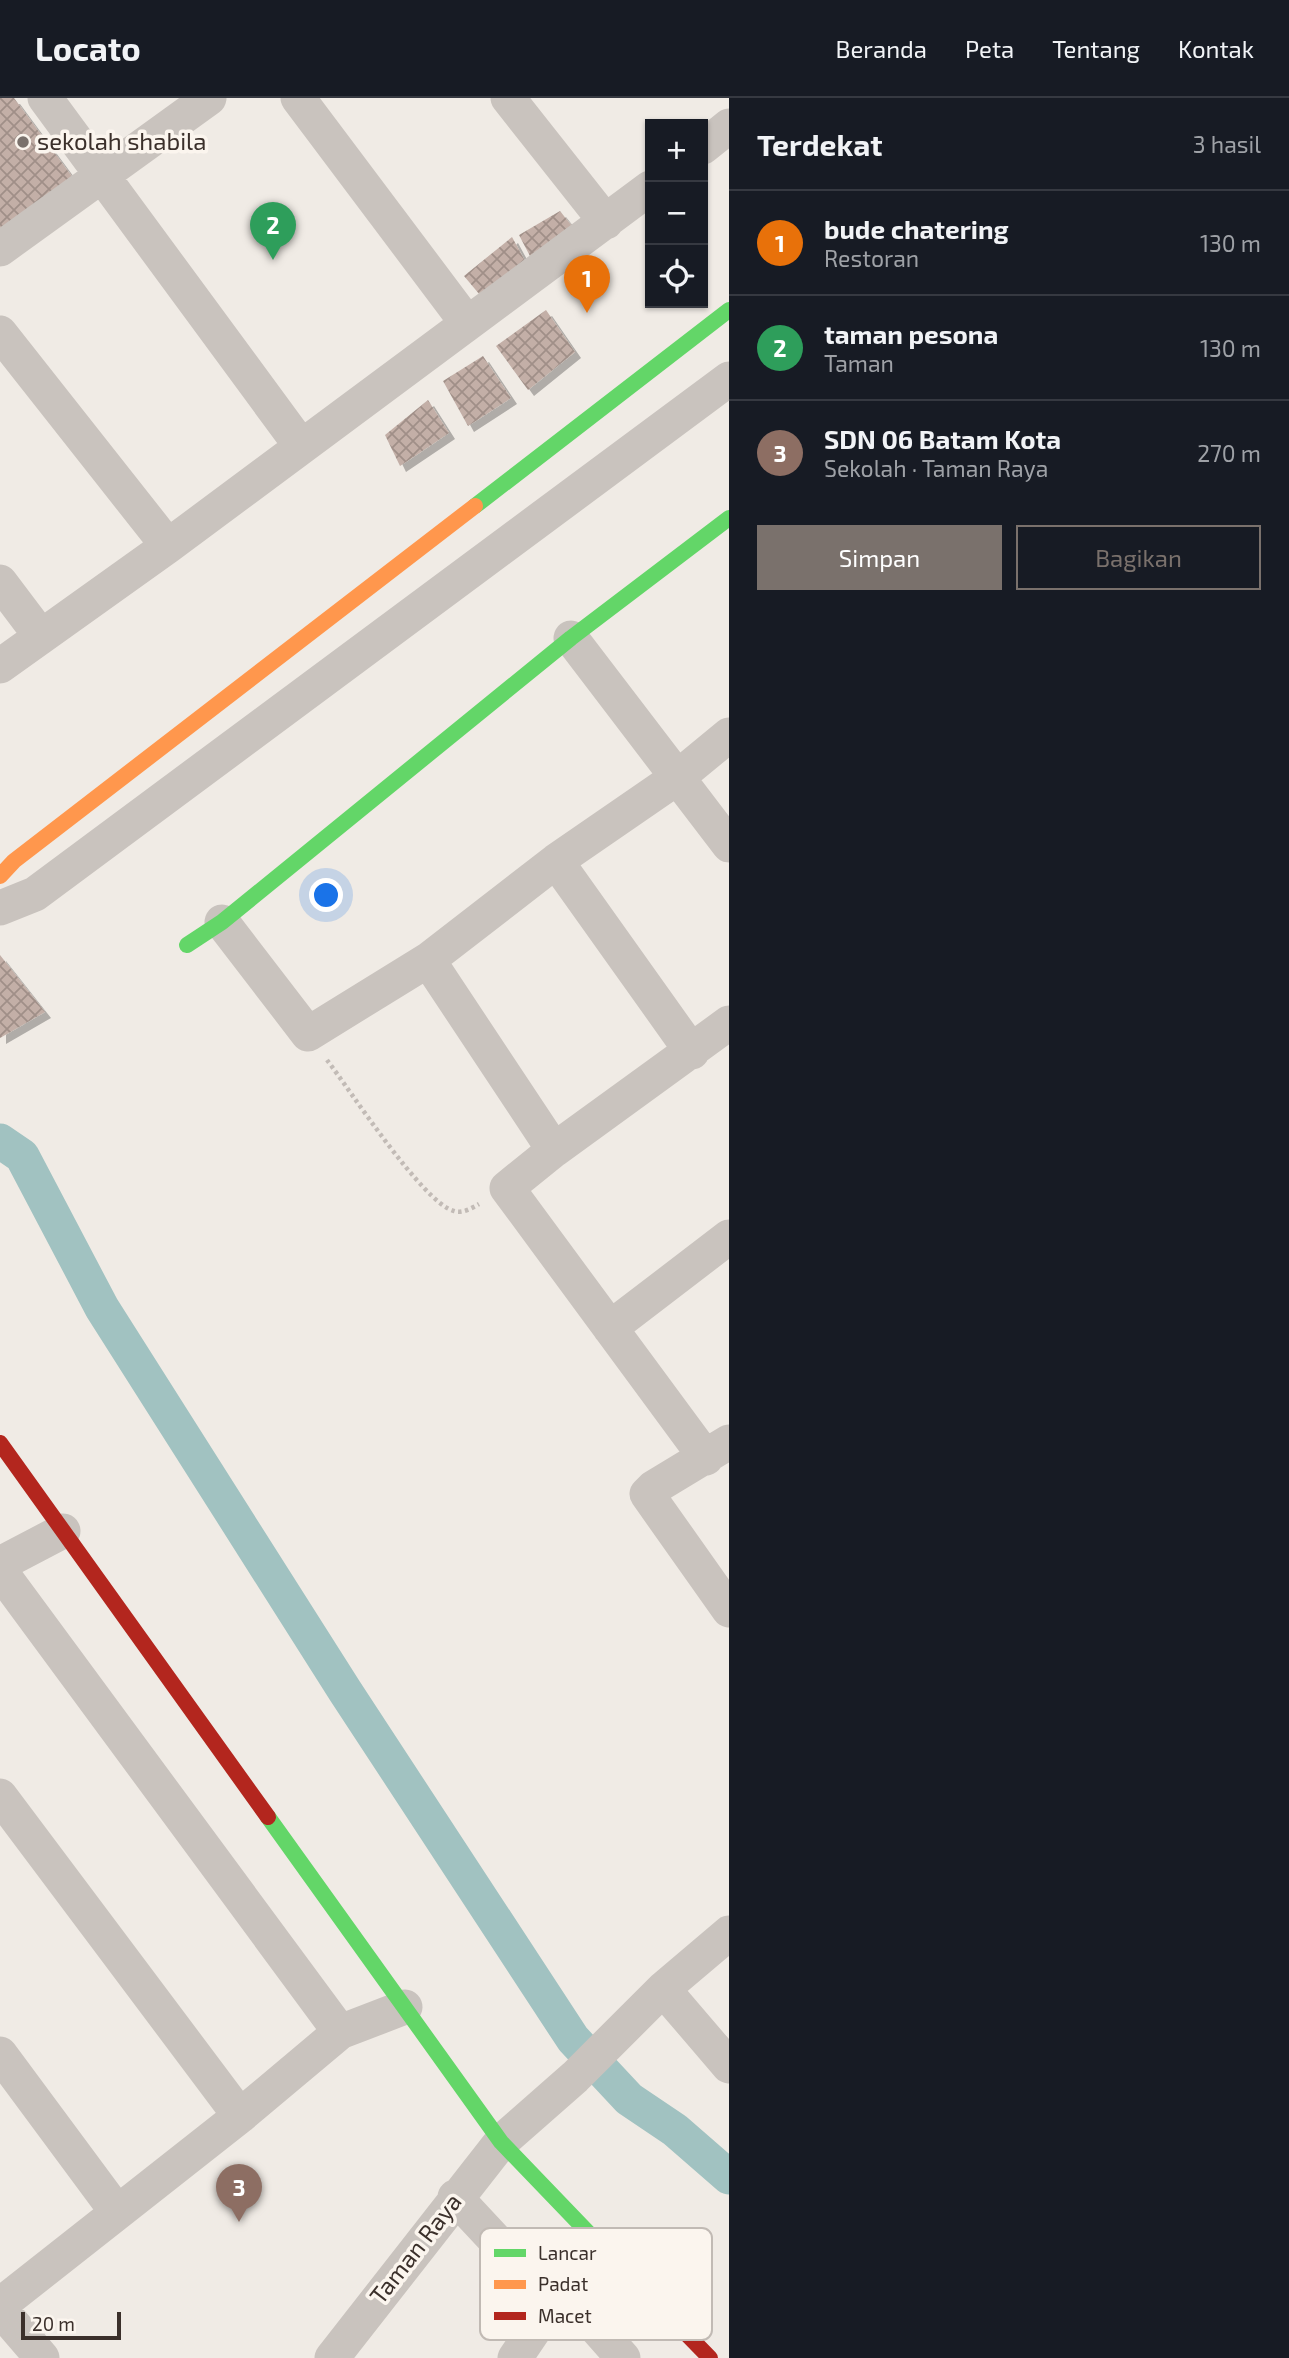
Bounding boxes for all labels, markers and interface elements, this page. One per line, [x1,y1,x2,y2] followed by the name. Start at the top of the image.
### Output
[35,28,141,68] text: Locato
[836,34,927,63] text: Beranda
[965,34,1014,63] text: Peta
[1052,34,1140,63] text: Tentang
[1178,34,1254,63] text: Kontak
[645,119,708,308] map controls
[645,119,708,182] button: +
[37,126,206,155] place label: sekolah shabila
[757,126,883,162] text: Terdekat
[1193,130,1261,158] text: 3 hasil
[15,134,31,150] marker: sekolah shabila
[645,182,708,245] button: −
[250,202,296,260] pin: 2
[824,213,1009,244] text: bude chatering
[775,229,785,257] text: 1
[1200,229,1261,257] text: 130 m
[824,244,919,272] text: Restoran
[645,245,708,308] button: locate
[564,255,610,313] pin: 1
[824,318,998,349] text: taman pesona
[773,334,787,362] text: 2
[1200,334,1261,362] text: 130 m
[824,349,894,377] text: Taman
[824,423,1061,454] text: SDN 06 Batam Kota
[773,439,787,467] text: 3
[1197,439,1261,467] text: 270 m
[824,454,1048,482] text: Sekolah · Taman Raya
[757,525,1002,590] button: Simpan
[1016,525,1261,590] button: Bagikan
[309,878,343,912] your location
[216,2164,262,2222] pin: 3
[363,2187,467,2309] street label: Taman Raya
[480,2228,712,2340] legend
[538,2241,597,2264] text: Lancar
[538,2272,588,2295] text: Padat
[538,2304,592,2327] text: Macet
[21,2309,121,2341] scale bar
[32,2312,75,2335] text: 20 m

